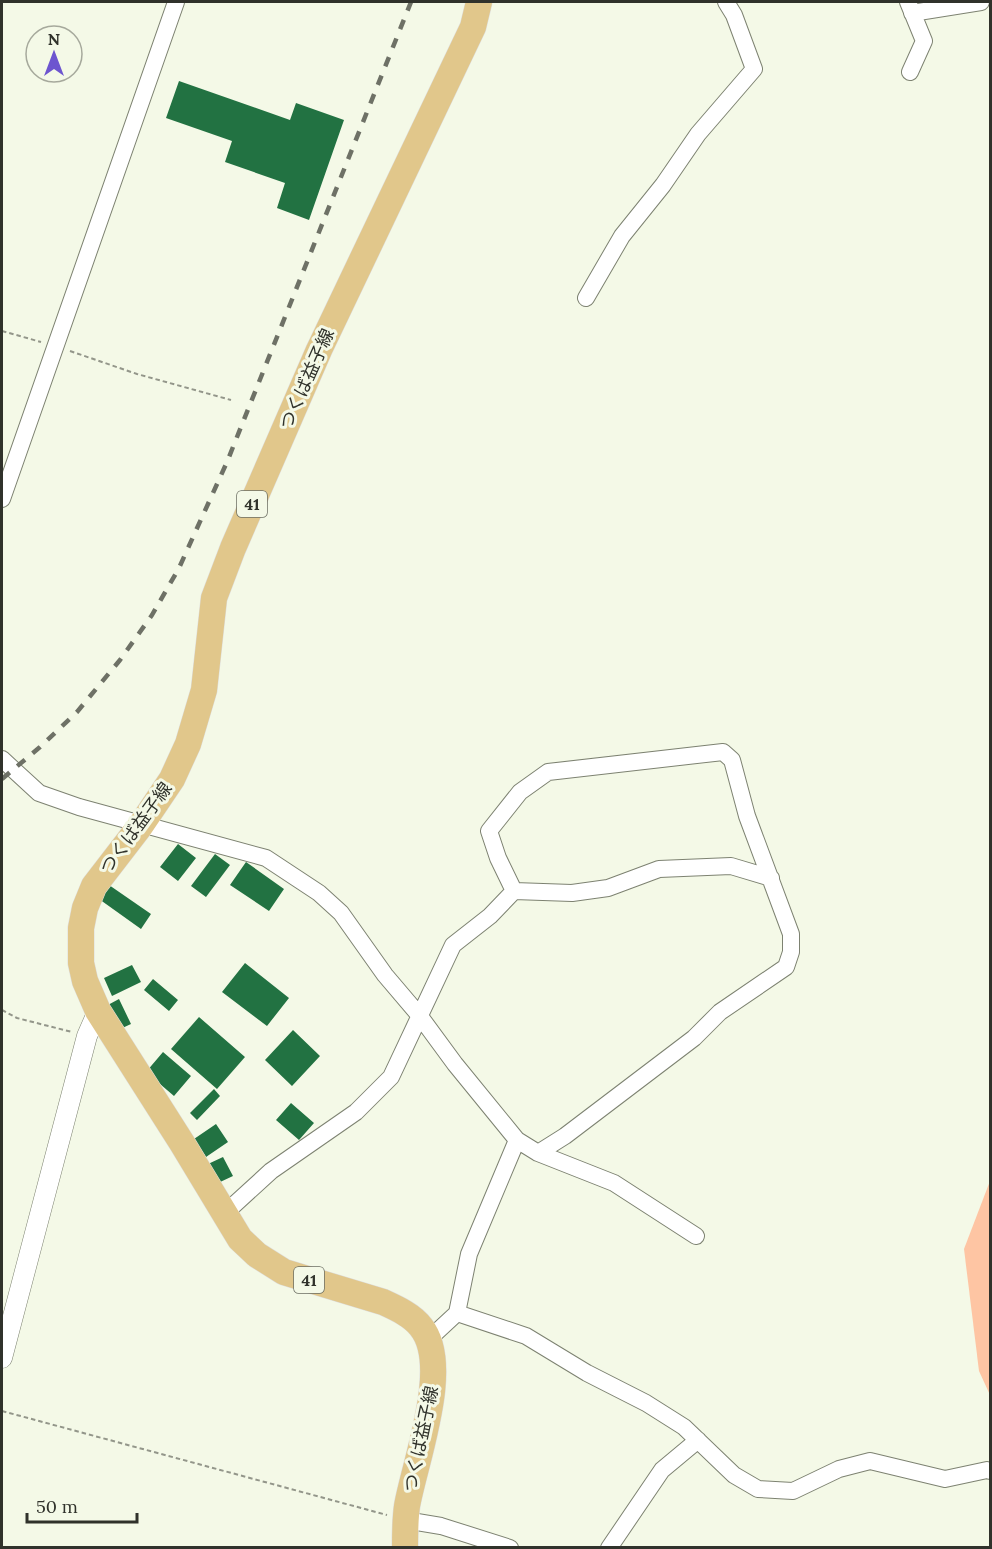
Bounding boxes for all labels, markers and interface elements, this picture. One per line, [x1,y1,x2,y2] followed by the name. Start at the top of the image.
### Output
[24,24,84,84] north arrow
[48,29,60,49] text: N
[274,325,339,433] street label: つくば益子線
[237,491,267,517] road number: 41
[95,777,177,878] street label: つくば益子線
[294,1267,324,1293] road number: 41
[398,1384,443,1494] street label: つくば益子線
[27,1486,136,1524] scale bar
[36,1495,78,1518] text: 50 m

